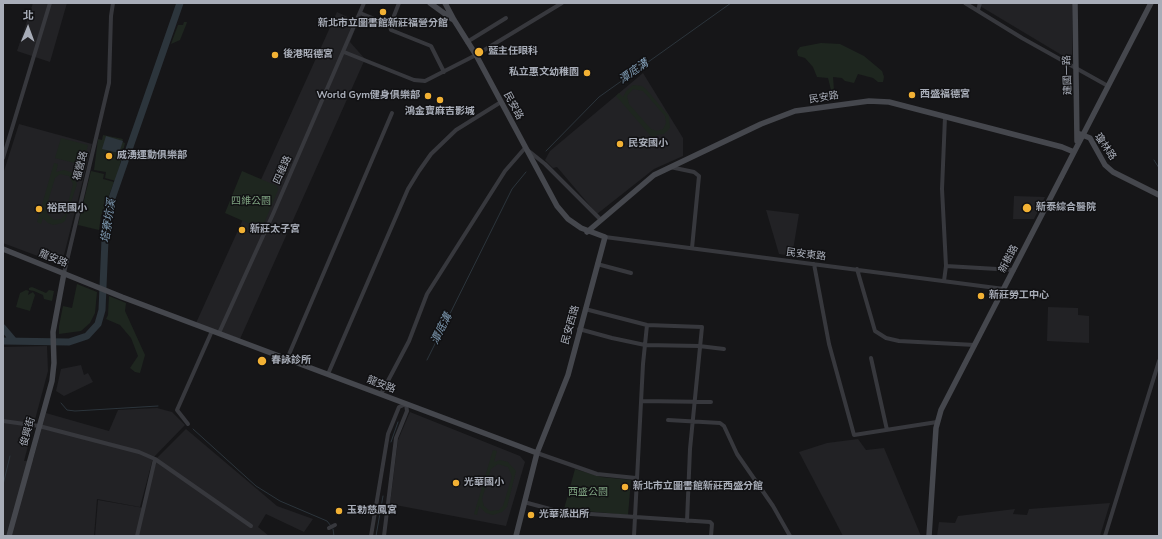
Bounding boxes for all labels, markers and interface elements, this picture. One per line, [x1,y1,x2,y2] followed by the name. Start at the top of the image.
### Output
[378,7,388,17] marker: 新北市立圖書館新莊福營分館
[8,8,48,48] north arrow
[23,8,34,23] text: 北
[318,18,448,30] place label: 新北市立圖書館新莊福營分館
[473,46,485,58] marker: 藍主任眼科
[488,46,538,58] place label: 藍主任眼科
[283,49,333,61] place label: 後港昭德宮
[270,50,280,60] marker: 後港昭德宮
[1061,55,1075,95] street label: 建國一路
[617,57,651,87] water label: 潭底溝
[509,67,579,79] place label: 私立惠文幼稚園
[582,68,592,78] marker: 私立惠文幼稚園
[920,89,970,101] place label: 西盛福德宮
[317,90,420,102] place label: World Gym健身俱樂部
[501,90,525,122] street label: 民安路
[808,90,840,106] street label: 民安路
[907,90,917,100] marker: 西盛福德宮
[423,91,433,101] marker: World Gym健身俱樂部
[435,95,445,105] marker: 鴻金寶麻吉影城
[405,106,475,118] place label: 鴻金寶麻吉影城
[1092,131,1118,163] street label: 瓊林路
[628,138,668,150] place label: 民安國小
[615,139,625,149] marker: 民安國小
[71,150,91,182] street label: 福營路
[117,150,187,162] place label: 威湧運動俱樂部
[104,151,114,161] marker: 威湧運動俱樂部
[271,154,295,186] street label: 四維路
[231,196,271,208] park label: 四維公園
[99,198,119,244] water label: 塔寮坑溪
[1021,202,1033,214] marker: 新泰綜合醫院
[1036,202,1096,214] place label: 新泰綜合醫院
[47,203,87,215] place label: 裕民國小
[34,204,44,214] marker: 裕民國小
[250,224,300,236] place label: 新莊太子宮
[237,225,247,235] marker: 新莊太子宮
[997,243,1021,275] street label: 新樹路
[785,247,827,263] street label: 民安東路
[37,248,69,270] street label: 龍安路
[989,290,1049,302] place label: 新莊勞工中心
[976,291,986,301] marker: 新莊勞工中心
[560,304,582,346] street label: 民安西路
[429,311,455,347] water label: 潭底溝
[256,355,268,367] marker: 春詠診所
[271,355,311,367] place label: 春詠診所
[365,374,397,396] street label: 龍安路
[18,416,38,448] street label: 俊興街
[464,477,504,489] place label: 光華國小
[451,478,461,488] marker: 光華國小
[633,481,763,493] place label: 新北市立圖書館新莊西盛分館
[620,482,630,492] marker: 新北市立圖書館新莊西盛分館
[568,487,608,499] park label: 西盛公園
[347,505,397,517] place label: 玉勅慈鳳宮
[334,506,344,516] marker: 玉勅慈鳳宮
[539,509,589,521] place label: 光華派出所
[526,510,536,520] marker: 光華派出所

